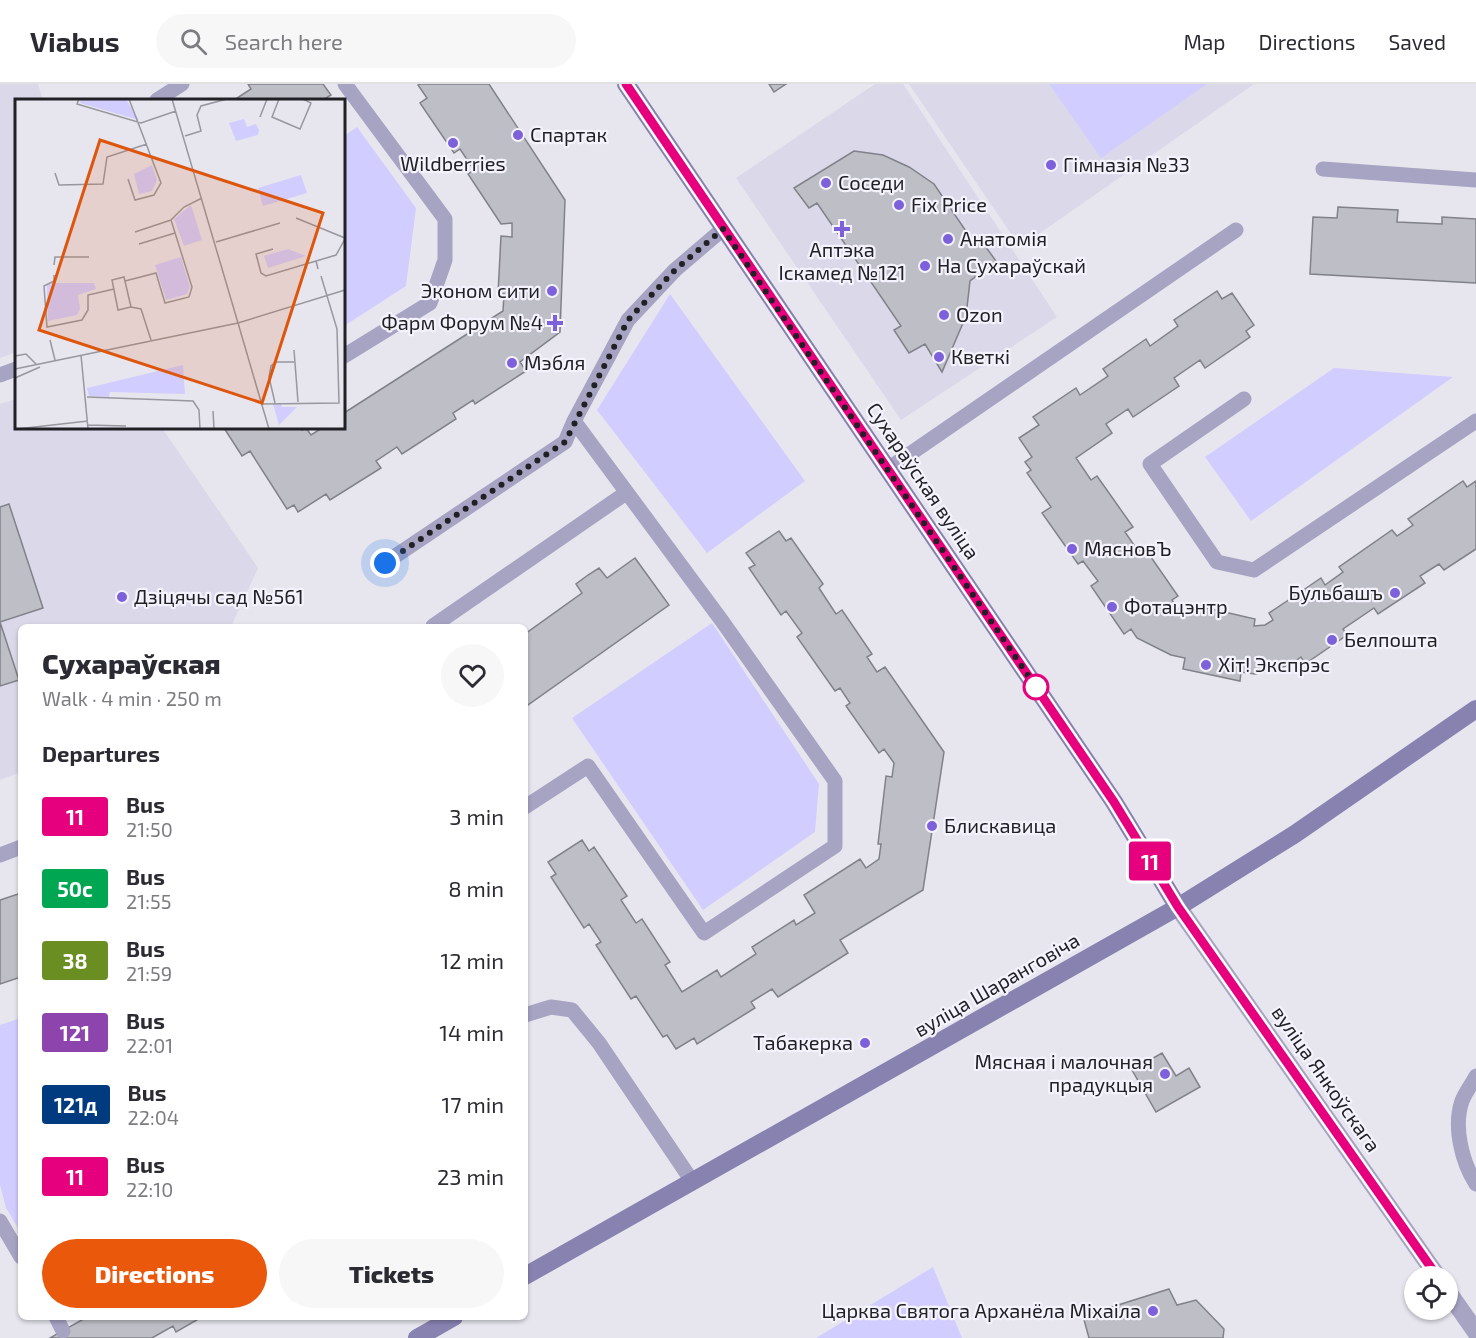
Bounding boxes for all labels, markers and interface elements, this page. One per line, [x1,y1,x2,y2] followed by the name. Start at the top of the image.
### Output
[156,14,576,68] search box
[30,24,120,58] text: Viabus
[177,25,210,58] icon: search
[225,28,343,54] text: Search here
[1183,29,1226,54] text: Map
[1259,29,1355,54] text: Directions
[1388,29,1446,54] text: Saved
[15,99,345,429] inset map
[530,122,607,146] place label: Спартак
[511,128,525,142] marker: Спартак
[446,136,460,150] marker: Wildberries
[400,151,506,175] place label: Wildberries
[1063,152,1190,176] place label: Гімназія №33
[1044,158,1058,172] marker: Гімназія №33
[838,170,904,194] place label: Соседи
[819,176,833,190] marker: Соседи
[911,192,987,216] place label: Fix Price
[892,198,906,212] marker: Fix Price
[835,222,849,236] marker: Аптэка Іскамед №121
[960,226,1047,250] place label: Анатомія
[941,232,955,246] marker: Анатомія
[778,237,906,284] place label: Аптэка Іскамед №121
[937,253,1086,278] place label: На Сухараўскай
[918,259,932,273] marker: На Сухараўскай
[421,278,540,302] place label: Эконом сити
[545,284,559,298] marker: Эконом сити
[956,302,1003,326] place label: Ozon
[937,308,951,322] marker: Ozon
[381,310,543,335] place label: Фарм Форум №4
[548,316,562,330] marker: Фарм Форум №4
[951,344,1010,368] place label: Кветкі
[524,350,585,374] place label: Мэбля
[932,350,946,364] marker: Кветкі
[505,356,519,370] marker: Мэбля
[862,398,985,564] street label: Сухараўская вуліца
[1084,536,1171,560] place label: МясновЪ
[1065,542,1079,556] marker: МясновЪ
[370,548,400,578] your location
[1288,580,1383,605] place label: Бульбашъ
[134,584,304,608] place label: Дзіцячы сад №561
[1388,586,1402,600] marker: Бульбашъ
[115,590,129,604] marker: Дзіцячы сад №561
[1124,594,1228,618] place label: Фотацэнтр
[1105,600,1119,614] marker: Фотацэнтр
[1344,627,1438,651] place label: Белпошта
[1325,633,1339,647] marker: Белпошта
[441,644,504,707] button: heart
[42,646,221,680] text: Сухараўская
[1218,652,1330,676] place label: Хіт! Экспрэс
[1199,658,1213,672] marker: Хіт! Экспрэс
[1023,674,1049,700] unlabelled marker
[42,686,222,710] text: Walk · 4 min · 250 m
[42,740,160,766] text: Departures
[126,791,165,817] text: Bus
[449,803,504,829] text: 3 min
[66,804,84,829] text: 11
[944,813,1056,837] place label: Блискавица
[126,817,173,841] text: 21:50
[925,819,939,833] marker: Блискавица
[1123,842,1177,880] line badge: 11
[1141,849,1159,874] text: 11
[126,863,165,889] text: Bus
[448,875,504,901] text: 8 min
[57,876,93,901] text: 50с
[126,889,171,913] text: 21:55
[910,927,1084,1042] street label: вуліца Шаранговіча
[126,935,165,961] text: Bus
[440,947,504,973] text: 12 min
[63,948,88,973] text: 38
[126,961,172,985] text: 21:59
[1267,1001,1386,1157] street label: вуліца Янкоўскага
[126,1007,165,1033] text: Bus
[439,1019,504,1045] text: 14 min
[60,1020,90,1045] text: 121
[753,1030,853,1054] place label: Табакерка
[126,1033,173,1057] text: 22:01
[858,1036,872,1050] marker: Табакерка
[974,1049,1153,1097] place label: Мясная і малочная прадукцыя
[1158,1067,1172,1081] marker: Мясная і малочная прадукцыя
[128,1079,166,1105] text: Bus
[442,1091,504,1117] text: 17 min
[54,1092,98,1117] text: 121д
[128,1105,179,1129] text: 22:04
[126,1151,165,1177] text: Bus
[437,1163,504,1189] text: 23 min
[66,1164,84,1189] text: 11
[126,1177,173,1201] text: 22:10
[42,1239,267,1308] button: Directions
[279,1239,504,1308] button: Tickets
[1404,1266,1458,1320] map controls
[1404,1266,1458,1320] button: locate
[822,1298,1141,1322] place label: Царква Святога Арханёла Міхаіла
[1146,1304,1160,1318] marker: Царква Святога Арханёла Міхаіла

